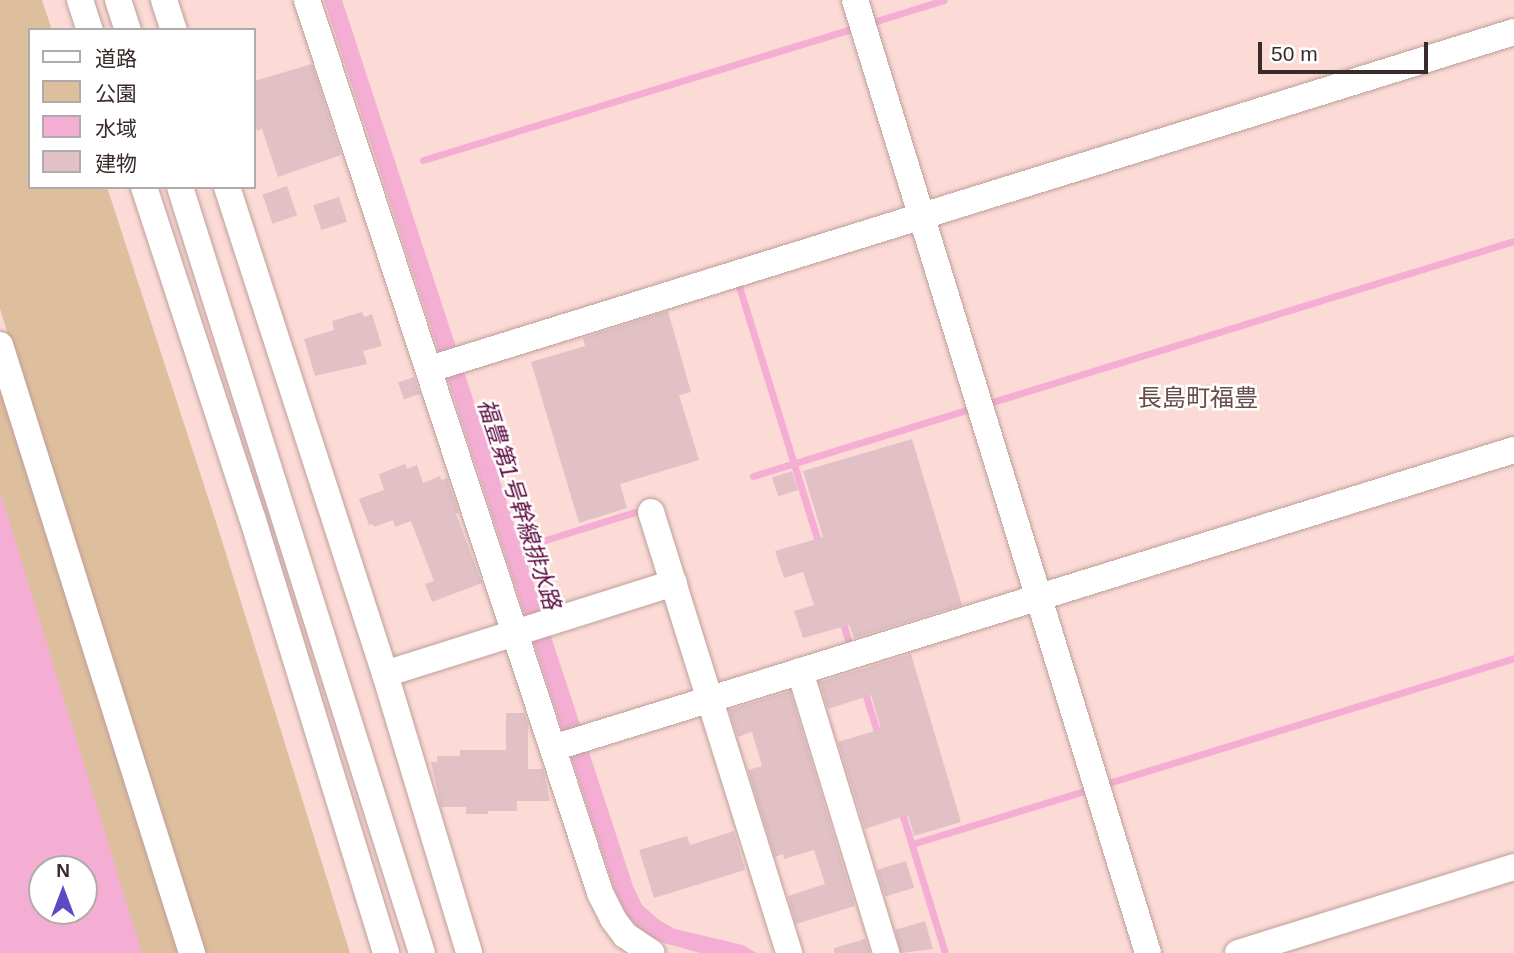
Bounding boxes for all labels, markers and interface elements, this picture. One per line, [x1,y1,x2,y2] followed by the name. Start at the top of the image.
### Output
[28,28,256,189] legend
[1262,28,1432,72] scale bar
[1271,42,1318,65] text: 50 m
[95,47,137,70] text: 道路
[95,82,137,105] text: 公園
[95,117,137,140] text: 水域
[95,152,137,175] text: 建物
[1138,384,1258,412] district label: 長島町福豊
[472,395,566,613] water label: 福豊第1号幹線排水路
[28,855,98,925] north arrow
[56,860,70,881] text: N

